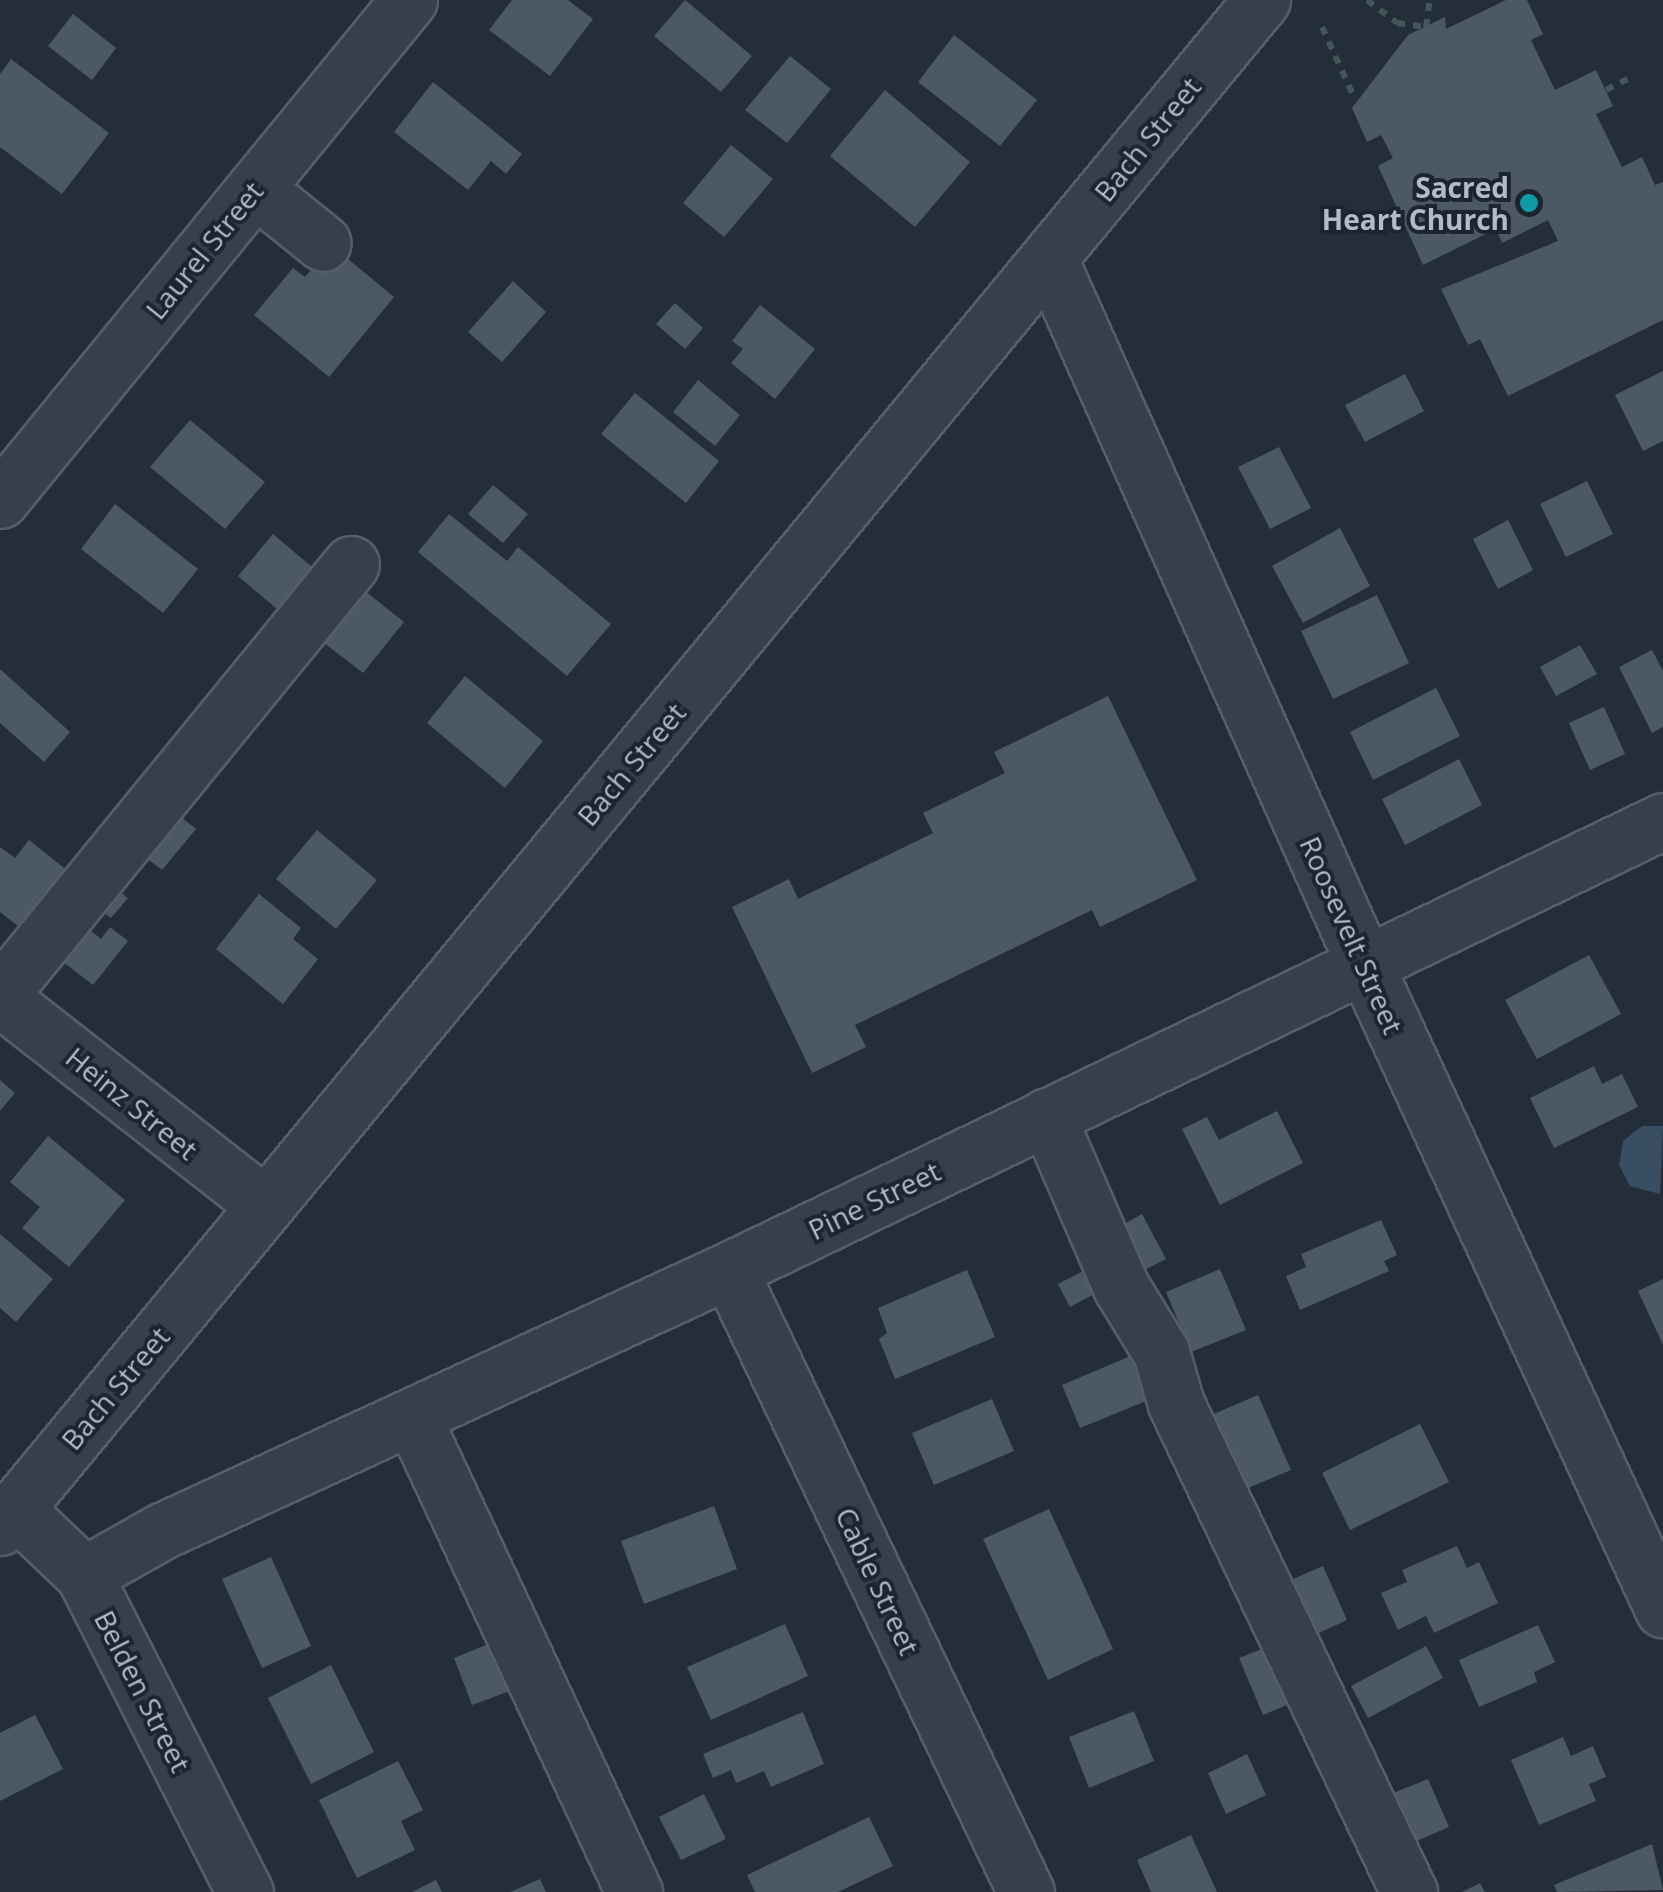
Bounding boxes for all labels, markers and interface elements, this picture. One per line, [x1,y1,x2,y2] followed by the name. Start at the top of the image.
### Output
[1087,70,1207,208] street label: Bach Street
[1322,170,1509,236] place label: Sacred Heart Church
[138,175,270,325] street label: Laurel Street
[1518,192,1540,214] marker: Sacred Heart Church
[570,696,692,832] street label: Bach Street
[1293,831,1411,1039] street label: Roosevelt Street
[60,1040,204,1166] street label: Heinz Street
[803,1154,945,1246] street label: Pine Street
[54,1320,176,1456] street label: Bach Street
[829,1502,927,1660] street label: Cable Street
[88,1605,198,1777] street label: Belden Street

